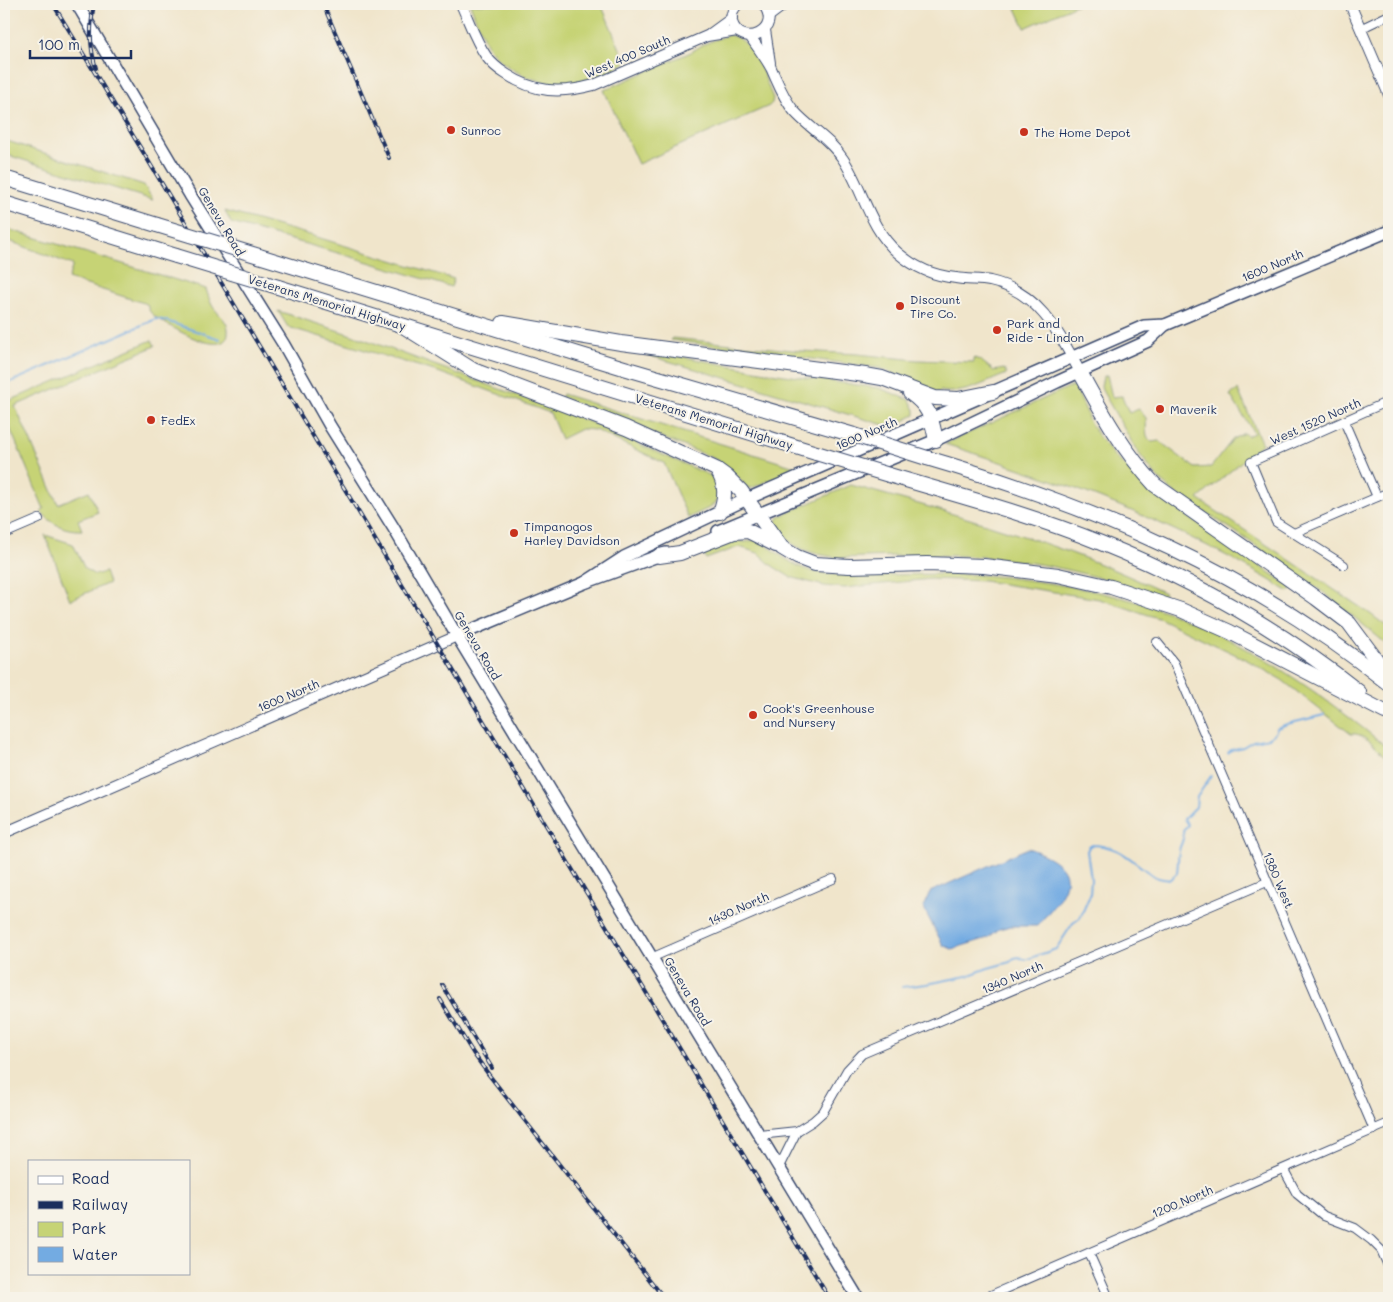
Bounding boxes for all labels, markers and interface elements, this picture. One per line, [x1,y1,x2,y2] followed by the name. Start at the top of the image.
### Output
[30,28,131,60] scale bar
[582,31,672,81] street label: West 400 South
[38,34,80,54] text: 100 m
[461,122,501,138] place label: Sunroc
[445,124,457,136] marker: Sunroc
[1034,124,1131,140] place label: The Home Depot
[1018,126,1030,138] marker: The Home Depot
[195,183,249,259] street label: Geneva Road
[1239,245,1305,285] street label: 1600 North
[246,270,408,334] street label: Veterans Memorial Highway
[910,291,960,321] place label: Discount Tire Co.
[894,300,906,312] marker: Discount Tire Co.
[1007,315,1084,345] place label: Park and Ride - Lindon
[991,324,1003,336] marker: Park and Ride - Lindon
[633,389,795,453] street label: Veterans Memorial Highway
[1267,394,1363,448] street label: West 1520 North
[1170,401,1217,417] place label: Maverik
[1154,403,1166,415] marker: Maverik
[161,412,196,428] place label: FedEx
[833,413,899,453] street label: 1600 North
[145,414,157,426] marker: FedEx
[524,518,620,548] place label: Timpanogos Harley Davidson
[508,527,520,539] marker: Timpanogos Harley Davidson
[451,607,505,683] street label: Geneva Road
[255,675,321,715] street label: 1600 North
[763,700,875,730] place label: Cook's Greenhouse and Nursery
[747,709,759,721] marker: Cook's Greenhouse and Nursery
[1260,849,1298,911] street label: 1380 West
[705,887,771,928] street label: 1430 North
[661,953,715,1029] street label: Geneva Road
[979,957,1045,997] street label: 1340 North
[28,1160,190,1274] legend
[72,1168,109,1188] text: Road
[1149,1181,1215,1221] street label: 1200 North
[72,1194,128,1214] text: Railway
[72,1218,106,1238] text: Park
[72,1244,118,1264] text: Water

